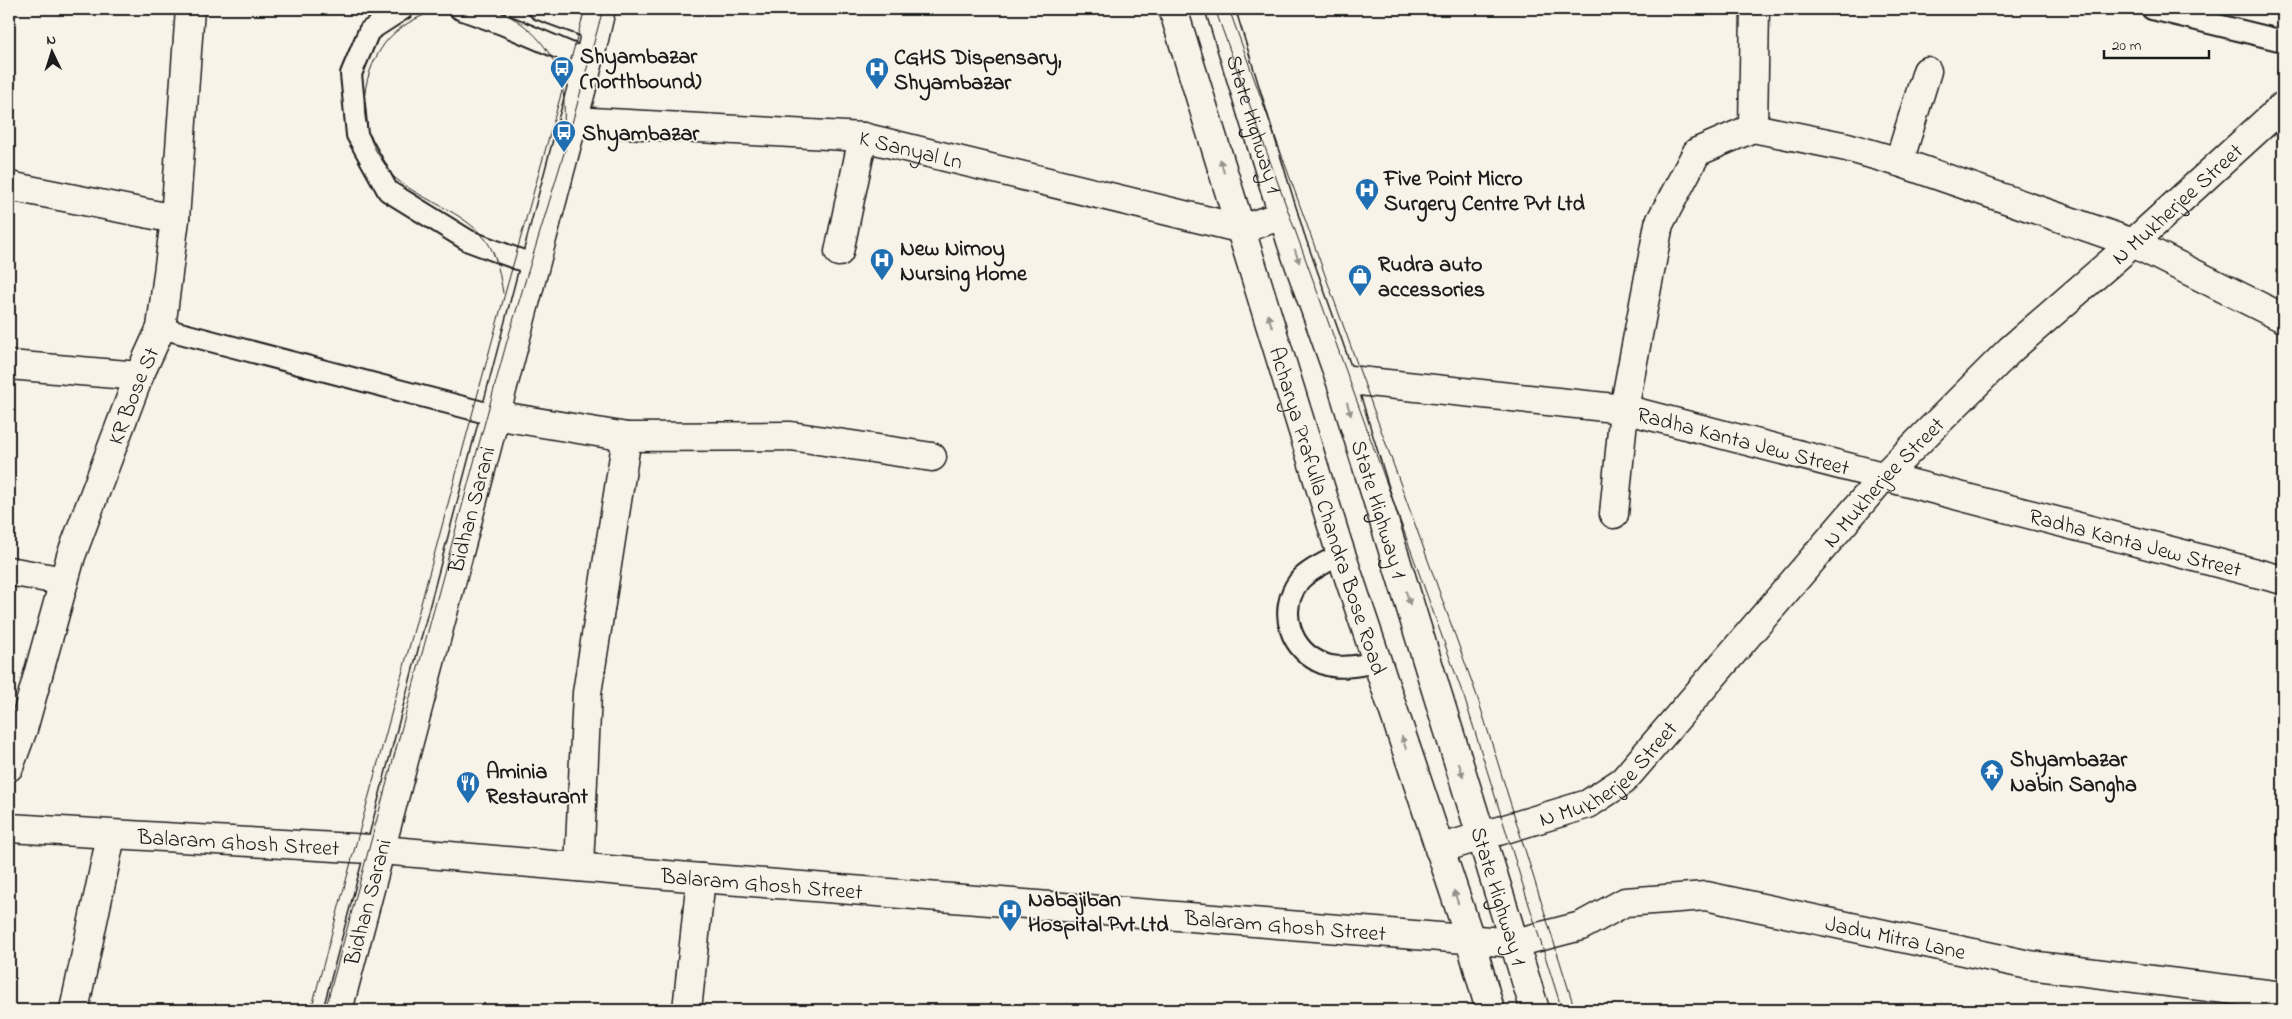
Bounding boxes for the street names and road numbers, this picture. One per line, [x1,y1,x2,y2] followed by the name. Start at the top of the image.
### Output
[1216,51,1289,198] street label: State Highway 1
[855,124,965,180] street label: K Sanyal Ln
[2105,137,2252,274] street label: N Mukherjee Street
[101,342,169,450] street label: KR Bose St
[1259,343,1393,679] street label: Acharya Prafulla Chandra Bose Road
[1633,400,1853,486] street label: Radha Kanta Jew Street
[1816,410,1954,556] street label: N Mukherjee Street
[1341,436,1414,583] street label: State Highway 1
[441,443,505,578] street label: Bidhan Sarani
[2025,502,2245,588] street label: Radha Kanta Jew Street
[1536,715,1687,837] street label: N Mukherjee Street
[136,822,341,866] street label: Balaram Ghosh Street
[1460,823,1533,970] street label: State Highway 1
[337,836,402,970] street label: Bidhan Sarani
[659,861,864,910] street label: Balaram Ghosh Street
[1182,904,1388,952] street label: Balaram Ghosh Street
[1822,909,1968,970] street label: Jadu Mitra Lane

